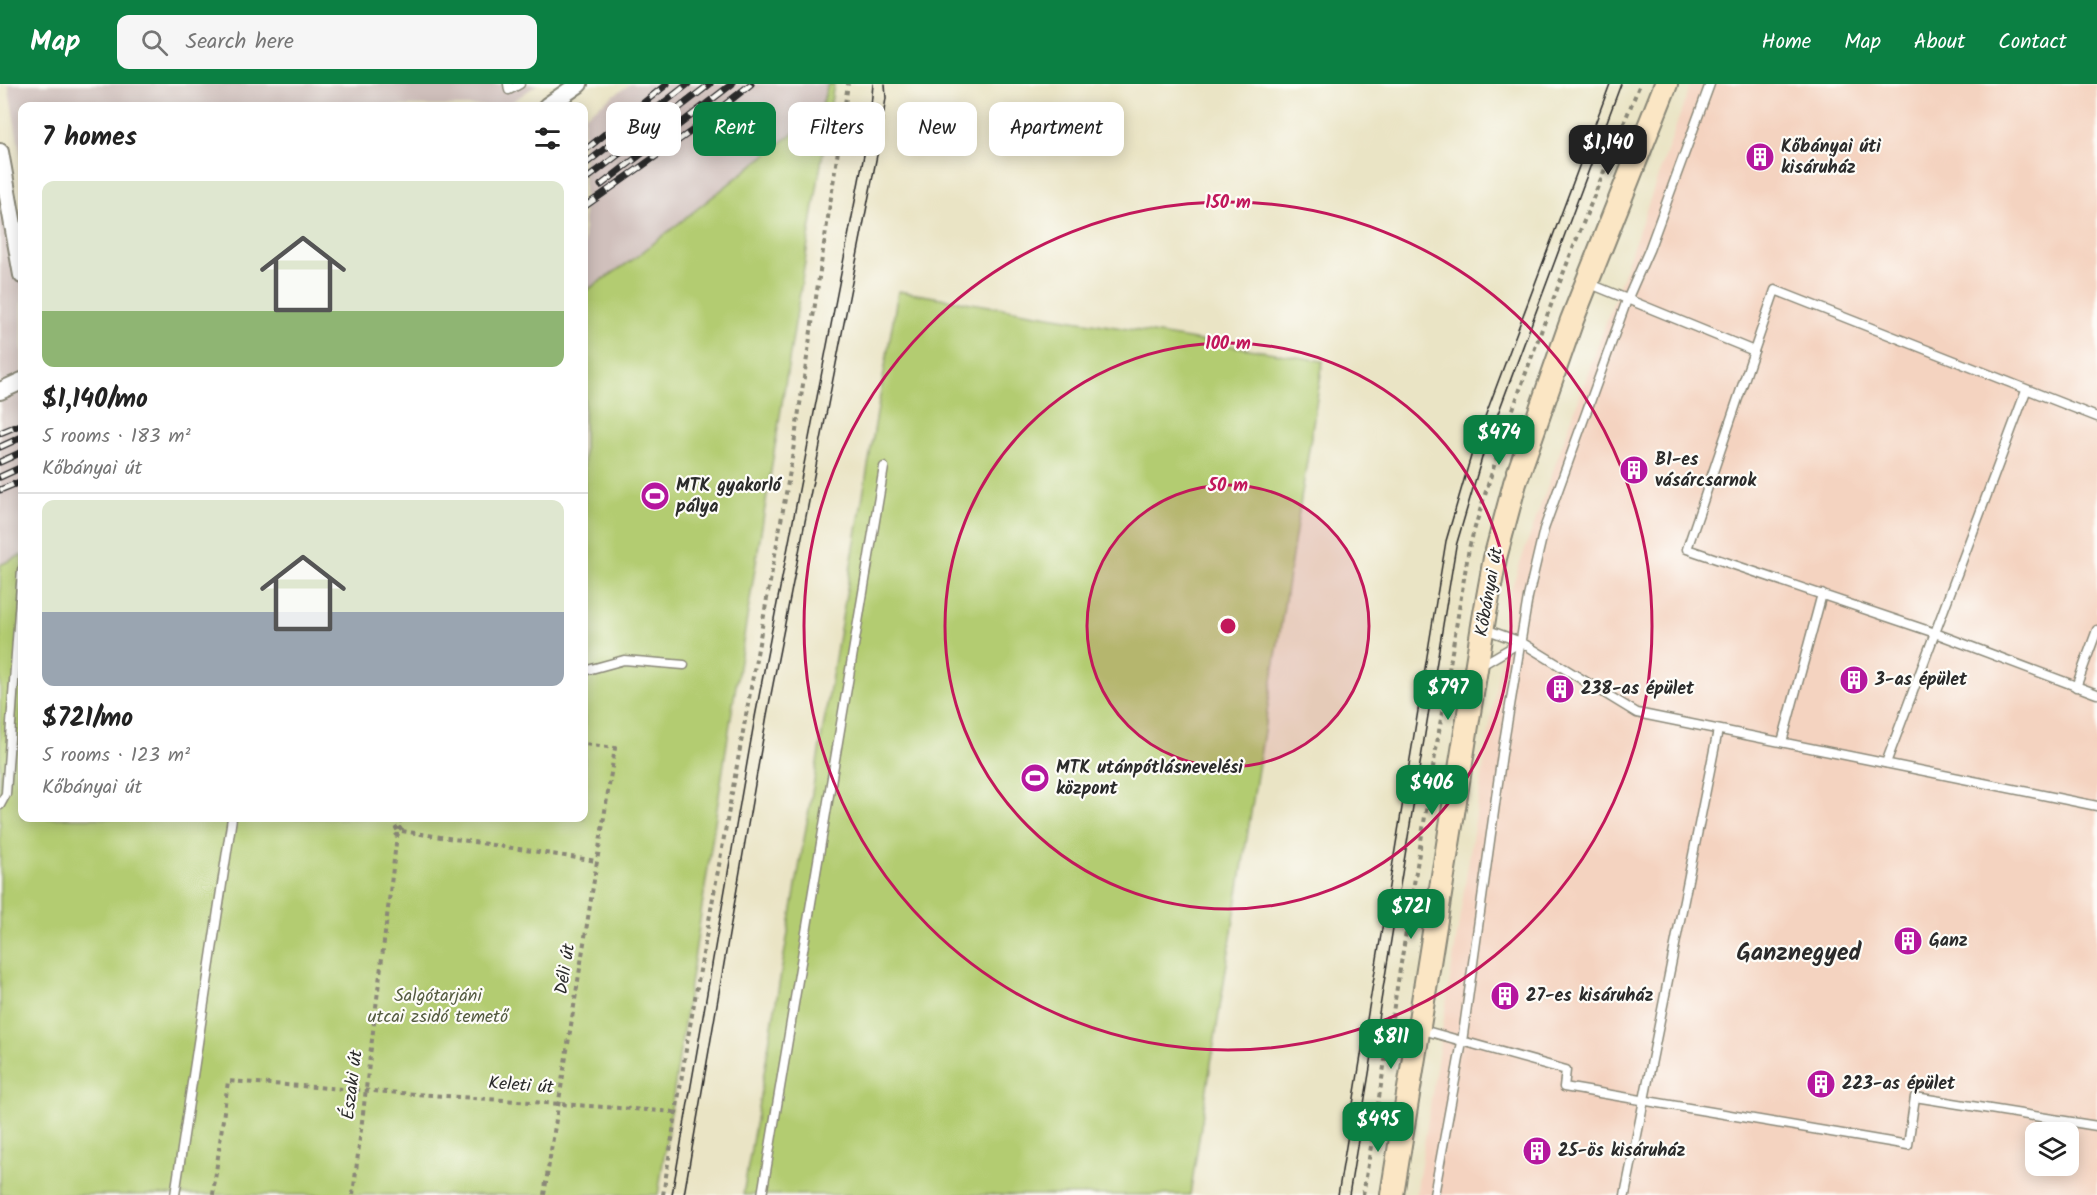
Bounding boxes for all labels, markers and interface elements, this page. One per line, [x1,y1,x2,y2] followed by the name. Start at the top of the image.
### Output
[117,15,537,69] search box
[30,20,81,65] text: Map
[186,25,294,60] text: Search here
[138,26,171,59] icon: search
[1762,26,1811,59] text: Home
[1844,26,1881,59] text: Map
[1914,26,1965,59] text: About
[1998,26,2067,59] text: Contact
[606,102,681,156] chip: Buy
[693,102,776,156] chip: Rent
[788,102,885,156] chip: Filters
[897,102,977,156] chip: New
[989,102,1124,156] chip: Apartment
[42,117,137,159] text: 7 homes
[531,122,564,155] icon: filters
[1559,125,1657,176] pin: $1,140
[1583,128,1633,160] text: $1,140
[1781,133,1881,183] place label: Kőbányai úti kisáruház
[1744,141,1776,173] building icon: Kőbányai úti kisáruház
[1205,189,1251,218] text: 150 m
[249,220,357,328] icon: home
[1205,330,1251,359] text: 100 m
[42,379,148,421] text: $1,140/mo
[1463,415,1535,466] pin: $474
[1477,418,1521,450] text: $474
[42,421,191,453] text: 5 rooms · 183 m²
[1655,446,1757,496] place label: B1-es vásárcsarnok
[42,453,142,485] text: Kőbányai út
[1618,454,1650,486] building icon: B1-es vásárcsarnok
[675,472,783,522] place label: MTK gyakorló pálya
[1207,472,1248,501] text: 50 m
[639,480,671,512] sports icon: MTK gyakorló pálya
[249,539,357,647] icon: home
[1468,544,1512,639] street label: Kőbányai út
[1218,616,1238,636] centre of rings
[1838,664,1870,696] building icon: 3-as épület
[1874,666,1968,695] place label: 3-as épület
[1412,670,1484,721] pin: $797
[1428,673,1468,705] text: $797
[1544,673,1576,705] building icon: 238-as épület
[1581,675,1695,704] place label: 238-as épület
[42,698,133,740] text: $721/mo
[42,740,190,772] text: 5 rooms · 123 m²
[1056,754,1243,804] place label: MTK utánpótlásnevelési központ
[1019,762,1051,794] sports icon: MTK utánpótlásnevelési központ
[1396,765,1468,816] pin: $406
[1410,768,1454,800] text: $406
[42,772,142,804] text: Kőbányai út
[1375,889,1447,940] pin: $721
[1392,892,1430,924] text: $721
[1892,925,1924,957] building icon: Ganz
[1929,927,1968,956] place label: Ganz
[1736,934,1863,973] district label: Ganznegyed
[548,941,584,996] street label: Déli út
[1489,980,1521,1012] building icon: 27-es kisáruház
[368,982,510,1032] park label: Salgótarjáni utcai zsidó temető
[1526,982,1654,1011] place label: 27-es kisáruház
[1355,1019,1427,1070] pin: $811
[1373,1022,1409,1054] text: $811
[334,1047,372,1122] street label: Északi út
[1805,1068,1837,1100] building icon: 223-as épület
[487,1069,556,1103] street label: Keleti út
[1842,1070,1956,1099] place label: 223-as épület
[1342,1102,1414,1153] pin: $495
[1357,1105,1399,1137] text: $495
[2025,1122,2079,1176] map controls
[2025,1122,2079,1176] button: layers
[1521,1135,1553,1167] building icon: 25-ös kisáruház
[1558,1137,1686,1166] place label: 25-ös kisáruház

